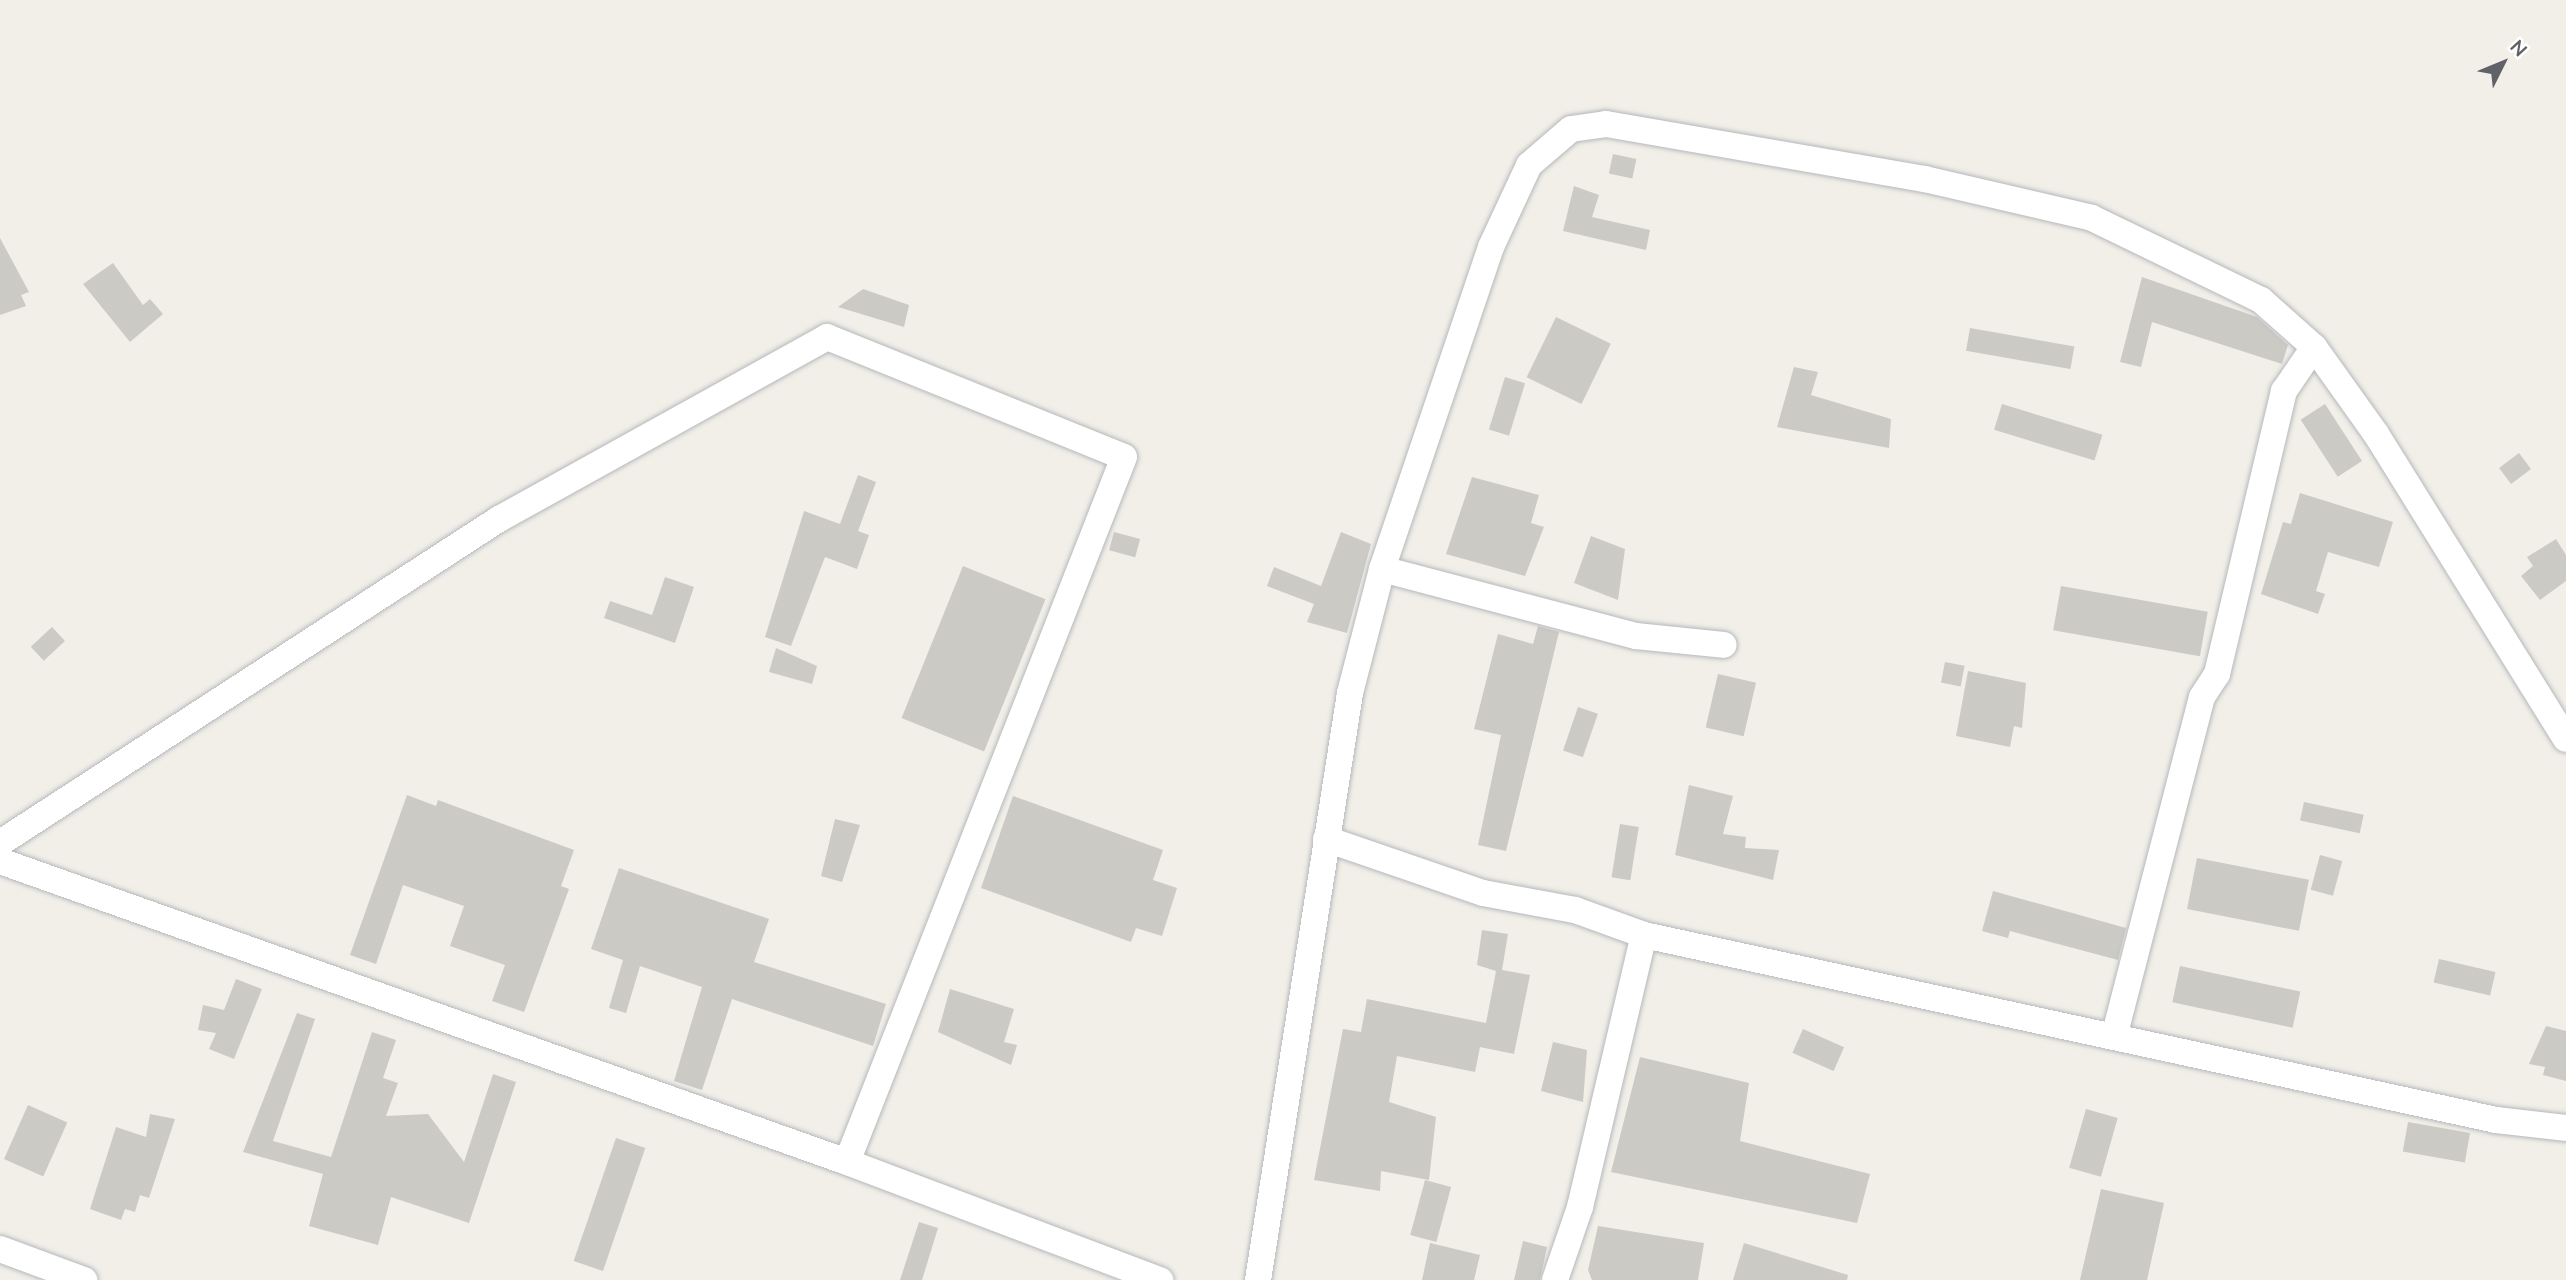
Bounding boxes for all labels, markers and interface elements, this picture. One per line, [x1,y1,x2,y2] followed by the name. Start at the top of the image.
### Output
[2468,28,2538,98] north arrow
[2504,35,2533,63] text: N

